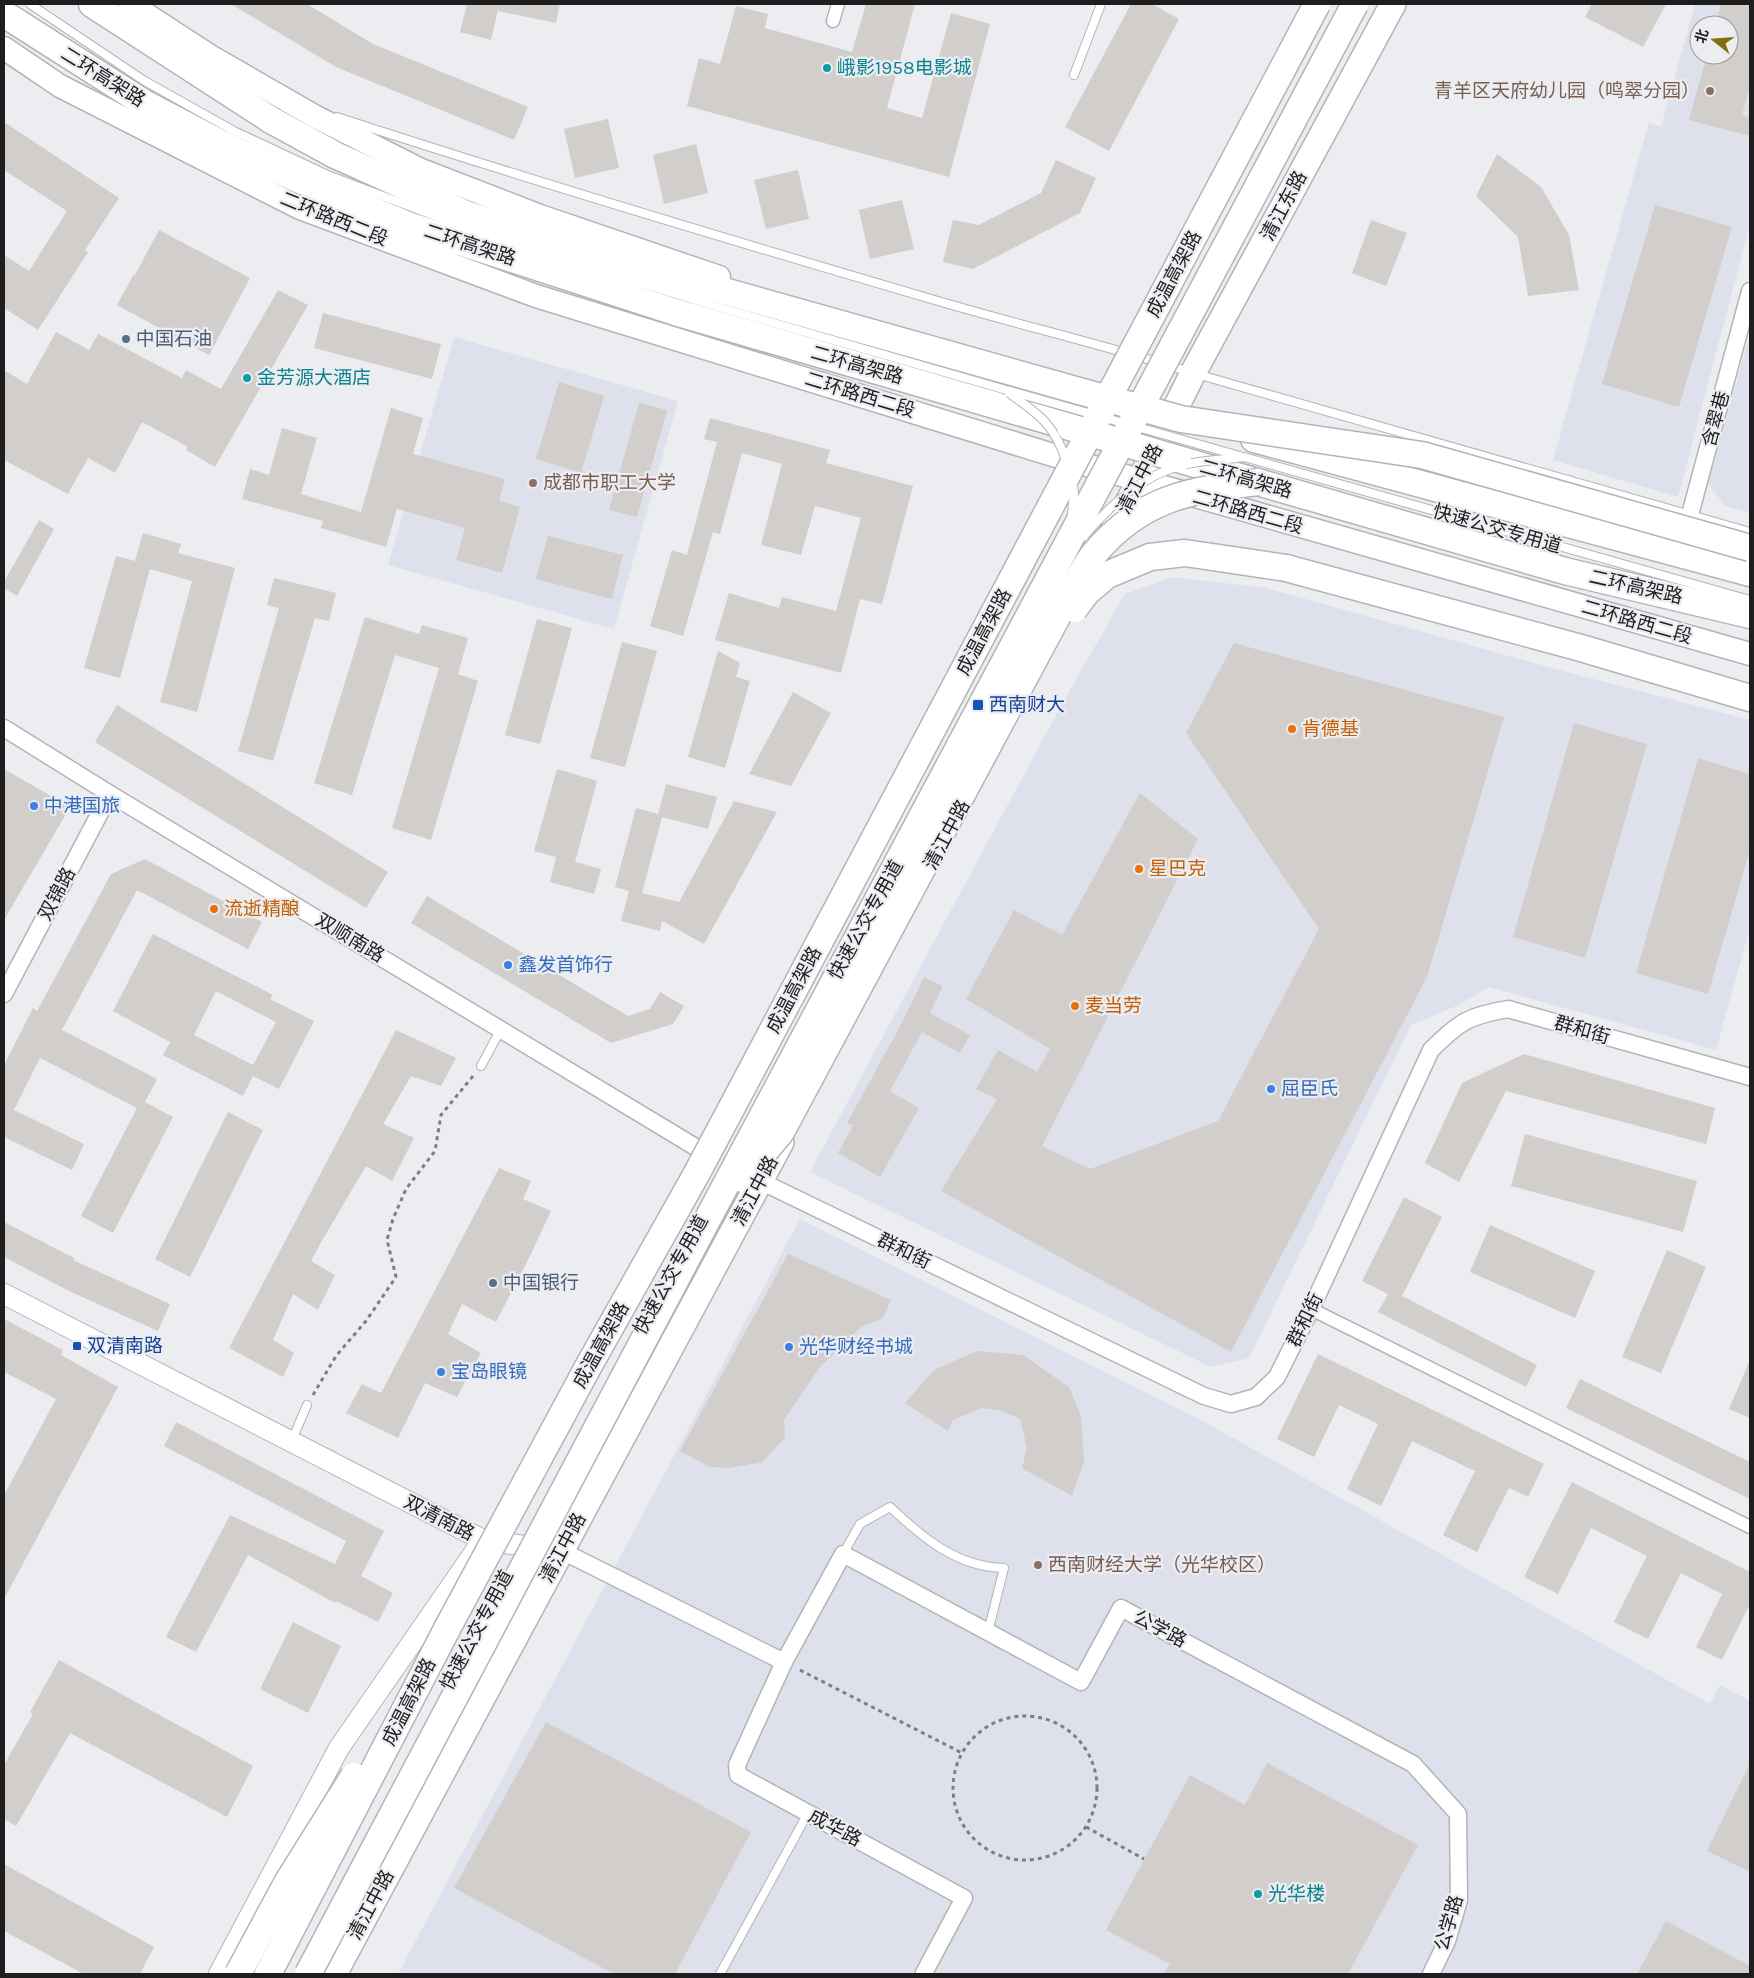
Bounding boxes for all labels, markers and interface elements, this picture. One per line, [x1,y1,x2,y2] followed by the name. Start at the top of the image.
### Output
[1689,15,1739,65] north arrow
[1692,27,1712,46] text: 北
[57,42,149,112] street label: 二环高架路
[837,57,972,79] place label: 峨影1958电影城
[821,62,833,74] marker: 峨影1958电影城
[1434,80,1700,102] place label: 青羊区天府幼儿园（鸣翠分园）
[1704,85,1716,97] marker: 青羊区天府幼儿园（鸣翠分园）
[1256,167,1312,245] street label: 清江东路
[277,187,391,251] street label: 二环路西二段
[421,220,519,270] street label: 二环高架路
[1142,227,1206,321] street label: 成温高架路
[136,328,212,350] place label: 中国石油
[120,333,132,345] marker: 中国石油
[808,341,906,389] street label: 二环高架路
[257,367,371,389] place label: 金芳源大酒店
[802,368,918,422] street label: 二环路西二段
[241,372,253,384] marker: 金芳源大酒店
[1698,389,1734,449] street label: 含翠巷
[1113,440,1167,518] street label: 清江中路
[1197,455,1295,503] street label: 二环高架路
[543,472,676,494] place label: 成都市职工大学
[527,477,539,489] marker: 成都市职工大学
[1190,486,1306,538] street label: 二环路西二段
[1430,500,1564,558] street label: 快速公交专用道
[1587,566,1685,608] street label: 二环高架路
[952,585,1016,679] street label: 成温高架路
[1579,596,1695,648] street label: 二环路西二段
[989,694,1065,716] place label: 西南财大
[971,698,985,712] marker: 西南财大
[1302,718,1359,740] place label: 肯德基
[1286,723,1298,735] marker: 肯德基
[44,795,120,817] place label: 中港国旅
[919,796,975,874] street label: 清江中路
[28,800,40,812] marker: 中港国旅
[824,856,908,984] street label: 快速公交专用道
[1149,858,1206,880] place label: 星巴克
[1133,863,1145,875] marker: 星巴克
[34,864,80,924] street label: 双锦路
[224,898,300,920] place label: 流逝精酿
[208,903,220,915] marker: 流逝精酿
[312,909,388,967] street label: 双顺南路
[762,943,826,1037] street label: 成温高架路
[518,954,613,976] place label: 鑫发首饰行
[502,959,514,971] marker: 鑫发首饰行
[1085,995,1142,1017] place label: 麦当劳
[1069,1000,1081,1012] marker: 麦当劳
[1552,1012,1612,1048] street label: 群和街
[1281,1078,1338,1100] place label: 屈臣氏
[1265,1083,1277,1095] marker: 屈臣氏
[727,1152,783,1230] street label: 清江中路
[629,1211,713,1339] street label: 快速公交专用道
[874,1229,934,1273] street label: 群和街
[503,1272,579,1294] place label: 中国银行
[487,1277,499,1289] marker: 中国银行
[1283,1290,1327,1350] street label: 群和街
[568,1298,634,1392] street label: 成温高架路
[87,1335,163,1357] place label: 双清南路
[799,1336,913,1358] place label: 光华财经书城
[71,1340,83,1352] marker: 双清南路
[783,1341,795,1353] marker: 光华财经书城
[451,1361,527,1383] place label: 宝岛眼镜
[435,1366,447,1378] marker: 宝岛眼镜
[400,1491,478,1545] street label: 双清南路
[535,1509,591,1587] street label: 清江中路
[1048,1554,1276,1576] place label: 西南财经大学（光华校区）
[1032,1559,1044,1571] marker: 西南财经大学（光华校区）
[436,1566,518,1694] street label: 快速公交专用道
[1130,1606,1190,1652] street label: 公学路
[378,1655,440,1749] street label: 成温高架路
[805,1805,865,1851] street label: 成华路
[343,1866,399,1944] street label: 清江中路
[1268,1883,1325,1905] place label: 光华楼
[1252,1888,1264,1900] marker: 光华楼
[1431,1893,1467,1953] street label: 公学路

